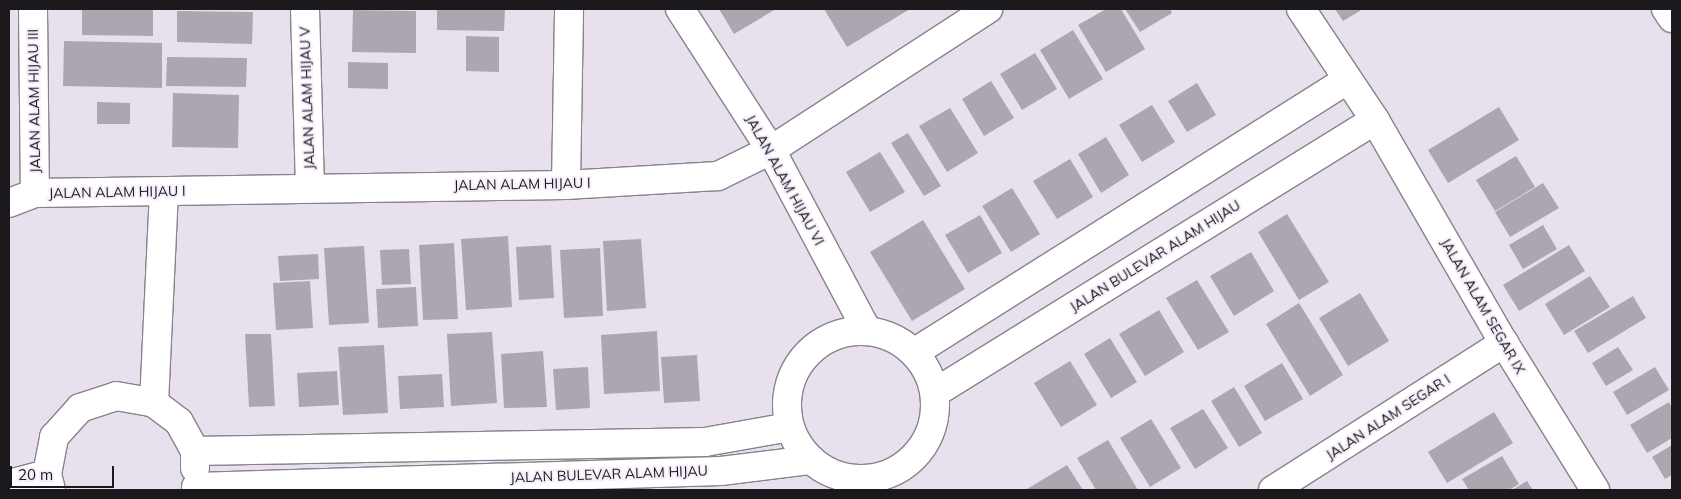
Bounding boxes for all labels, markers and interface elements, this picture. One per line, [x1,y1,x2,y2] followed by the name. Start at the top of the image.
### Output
[296,26,318,170] street label: JALAN ALAM HIJAU V
[24,29,44,173] street label: JALAN ALAM HIJAU III
[742,112,828,248] street label: JALAN ALAM HIJAU VI
[453,174,591,194] street label: JALAN ALAM HIJAU I
[48,182,186,202] street label: JALAN ALAM HIJAU I
[1067,196,1243,316] street label: JALAN BULEVAR ALAM HIJAU
[1437,235,1529,377] street label: JALAN ALAM SEGAR IX
[1323,371,1453,463] street label: JALAN ALAM SEGAR I
[12,456,116,488] scale bar
[510,462,708,486] street label: JALAN BULEVAR ALAM HIJAU
[18,465,53,484] text: 20 m

